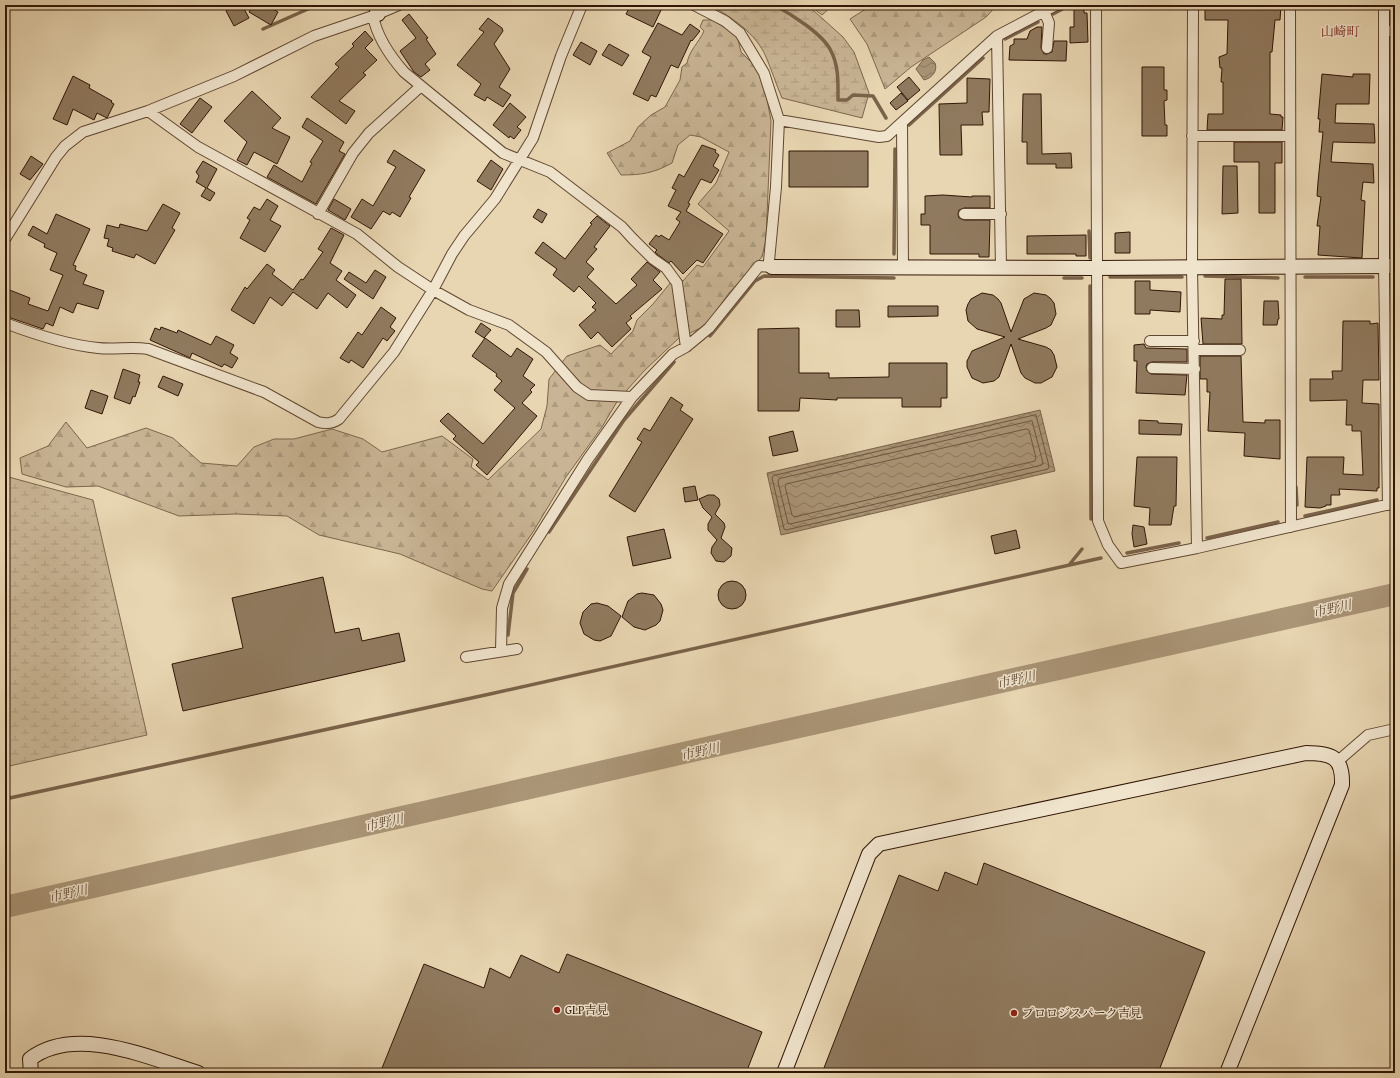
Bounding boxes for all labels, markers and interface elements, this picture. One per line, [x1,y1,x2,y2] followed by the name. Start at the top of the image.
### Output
[1320,22,1360,41] district label: 山崎町
[1311,594,1355,622] water label: 市野川
[995,665,1039,693] water label: 市野川
[679,737,723,765] water label: 市野川
[363,808,407,836] water label: 市野川
[47,879,91,907] water label: 市野川
[565,1001,608,1018] place label: GLP吉見
[1022,1004,1142,1021] place label: プロロジスパーク吉見
[552,1005,562,1015] marker: GLP吉見
[1009,1008,1019,1018] marker: プロロジスパーク吉見

